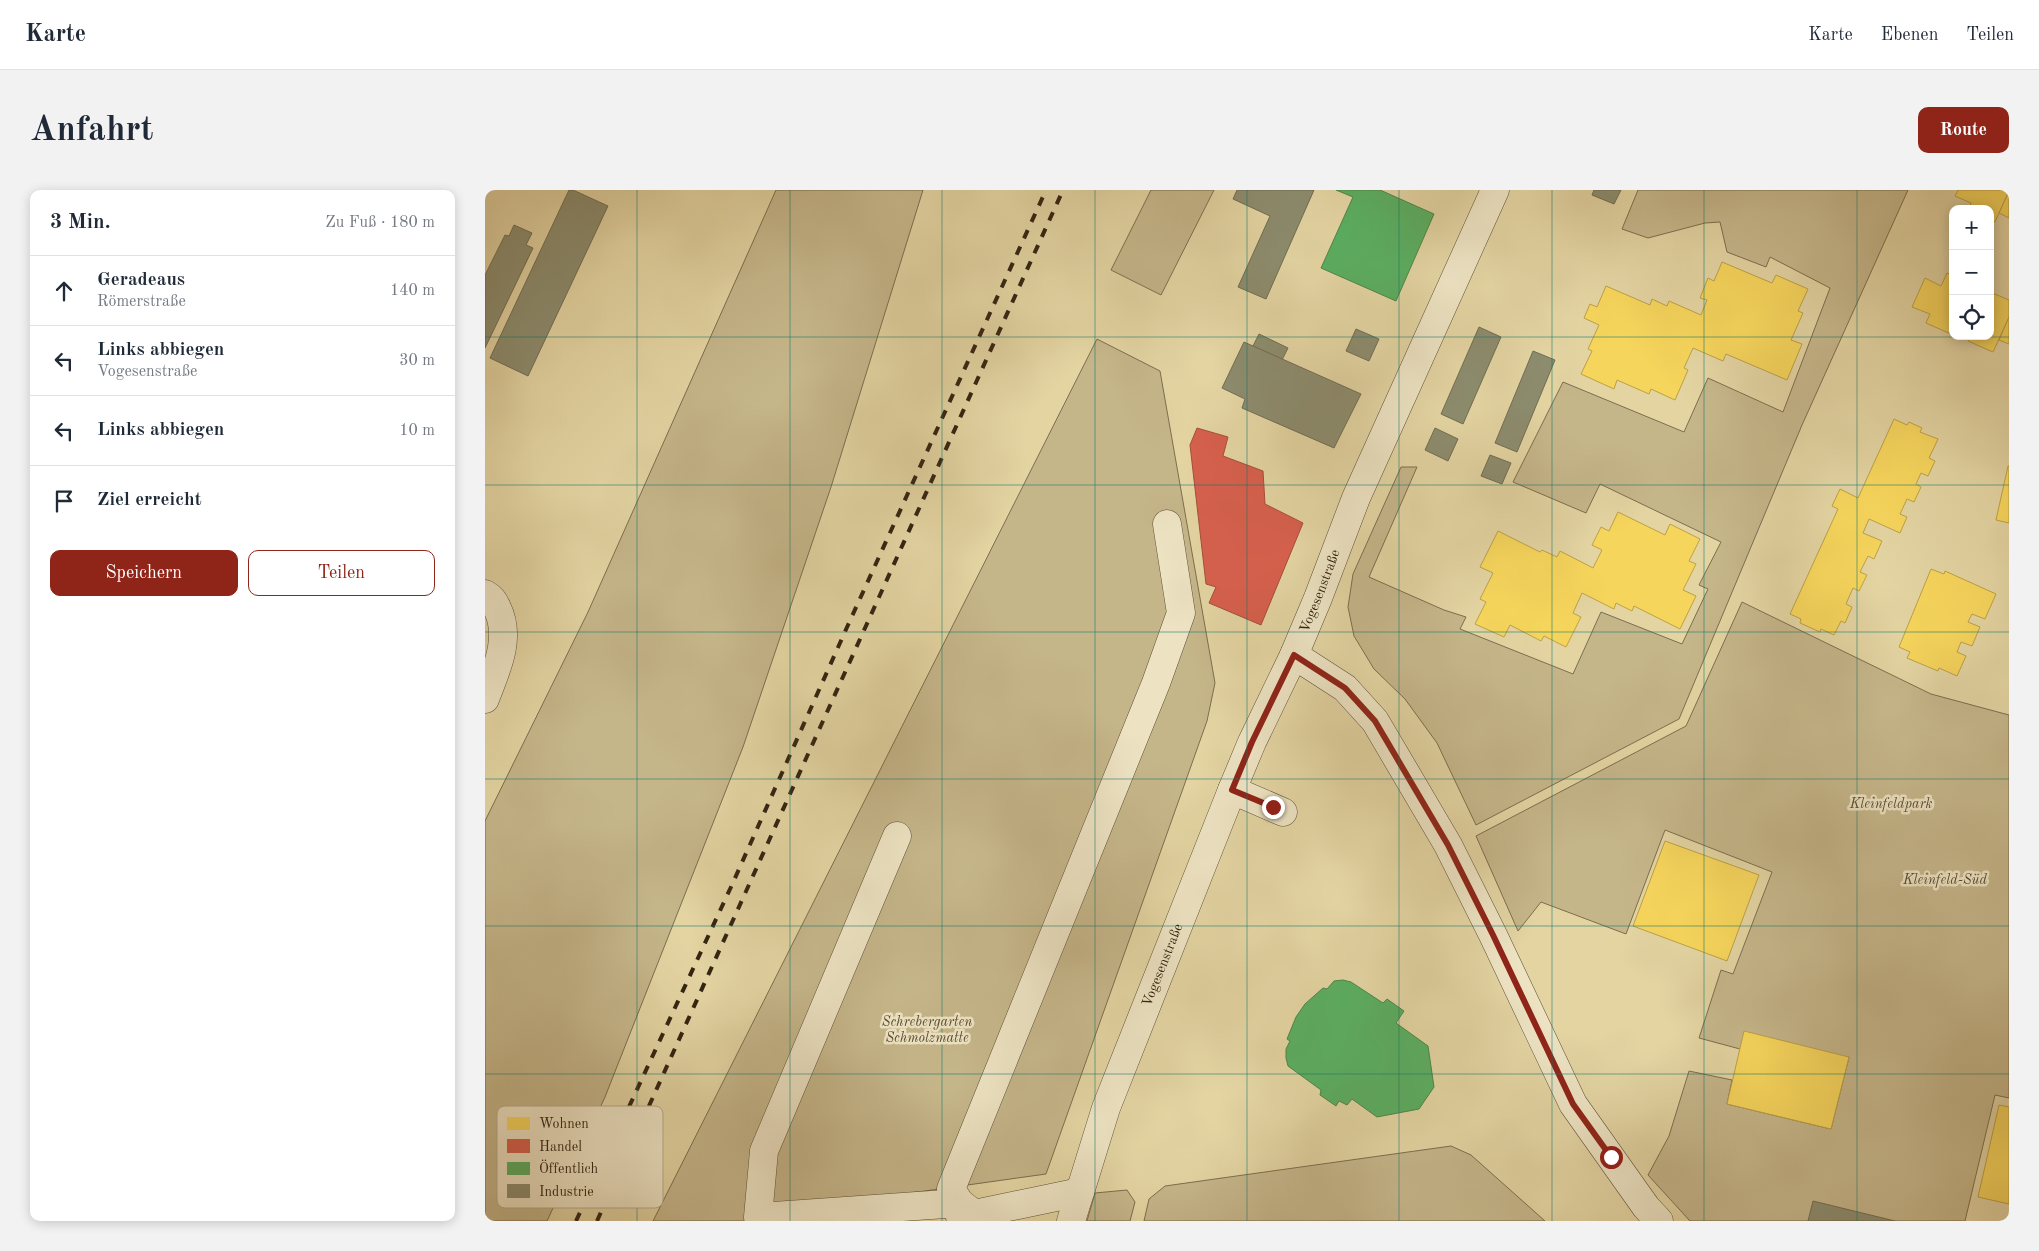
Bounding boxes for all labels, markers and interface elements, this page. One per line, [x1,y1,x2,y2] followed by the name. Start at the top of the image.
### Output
[25,23,86,47] text: Karte
[1808,26,1853,44] text: Karte
[1881,26,1938,44] text: Ebenen
[1966,26,2014,44] text: Teilen
[1918,107,2009,153] button: Route
[30,113,153,148] text: Anfahrt
[1949,205,1994,340] map controls
[1949,205,1994,250] button: +
[50,212,111,233] text: 3 Min.
[325,215,435,231] text: Zu Fuß · 180 m
[1949,250,1994,295] button: −
[97,271,185,290] text: Geradeaus
[50,277,78,305] icon: ahead
[390,283,435,299] text: 140 m
[97,294,186,310] text: Römerstraße
[1949,295,1994,340] button: locate
[97,341,224,360] text: Links abbiegen
[50,347,78,375] icon: left
[399,353,435,369] text: 30 m
[97,364,197,380] text: Vogesenstraße
[50,417,78,445] icon: left
[97,421,224,440] text: Links abbiegen
[399,423,435,439] text: 10 m
[50,487,78,515] icon: arrive
[97,491,202,510] text: Ziel erreicht
[1297,548,1343,635] street label: Vogesenstraße
[50,550,238,596] button: Speichern
[248,550,435,596] button: Teilen
[1262,796,1285,819] route end
[1849,797,1932,812] park label: Kleinfeldpark
[1902,873,1988,888] park label: Kleinfeld-Süd
[1140,922,1185,1009] street label: Vogesenstraße
[882,1015,972,1045] park label: Schrebergarten Schmolzmatte
[497,1106,663,1208] legend
[539,1117,589,1131] text: Wohnen
[539,1140,582,1154] text: Handel
[1600,1146,1623,1169] route start
[539,1159,599,1176] text: Öffentlich
[539,1185,594,1199] text: Industrie

